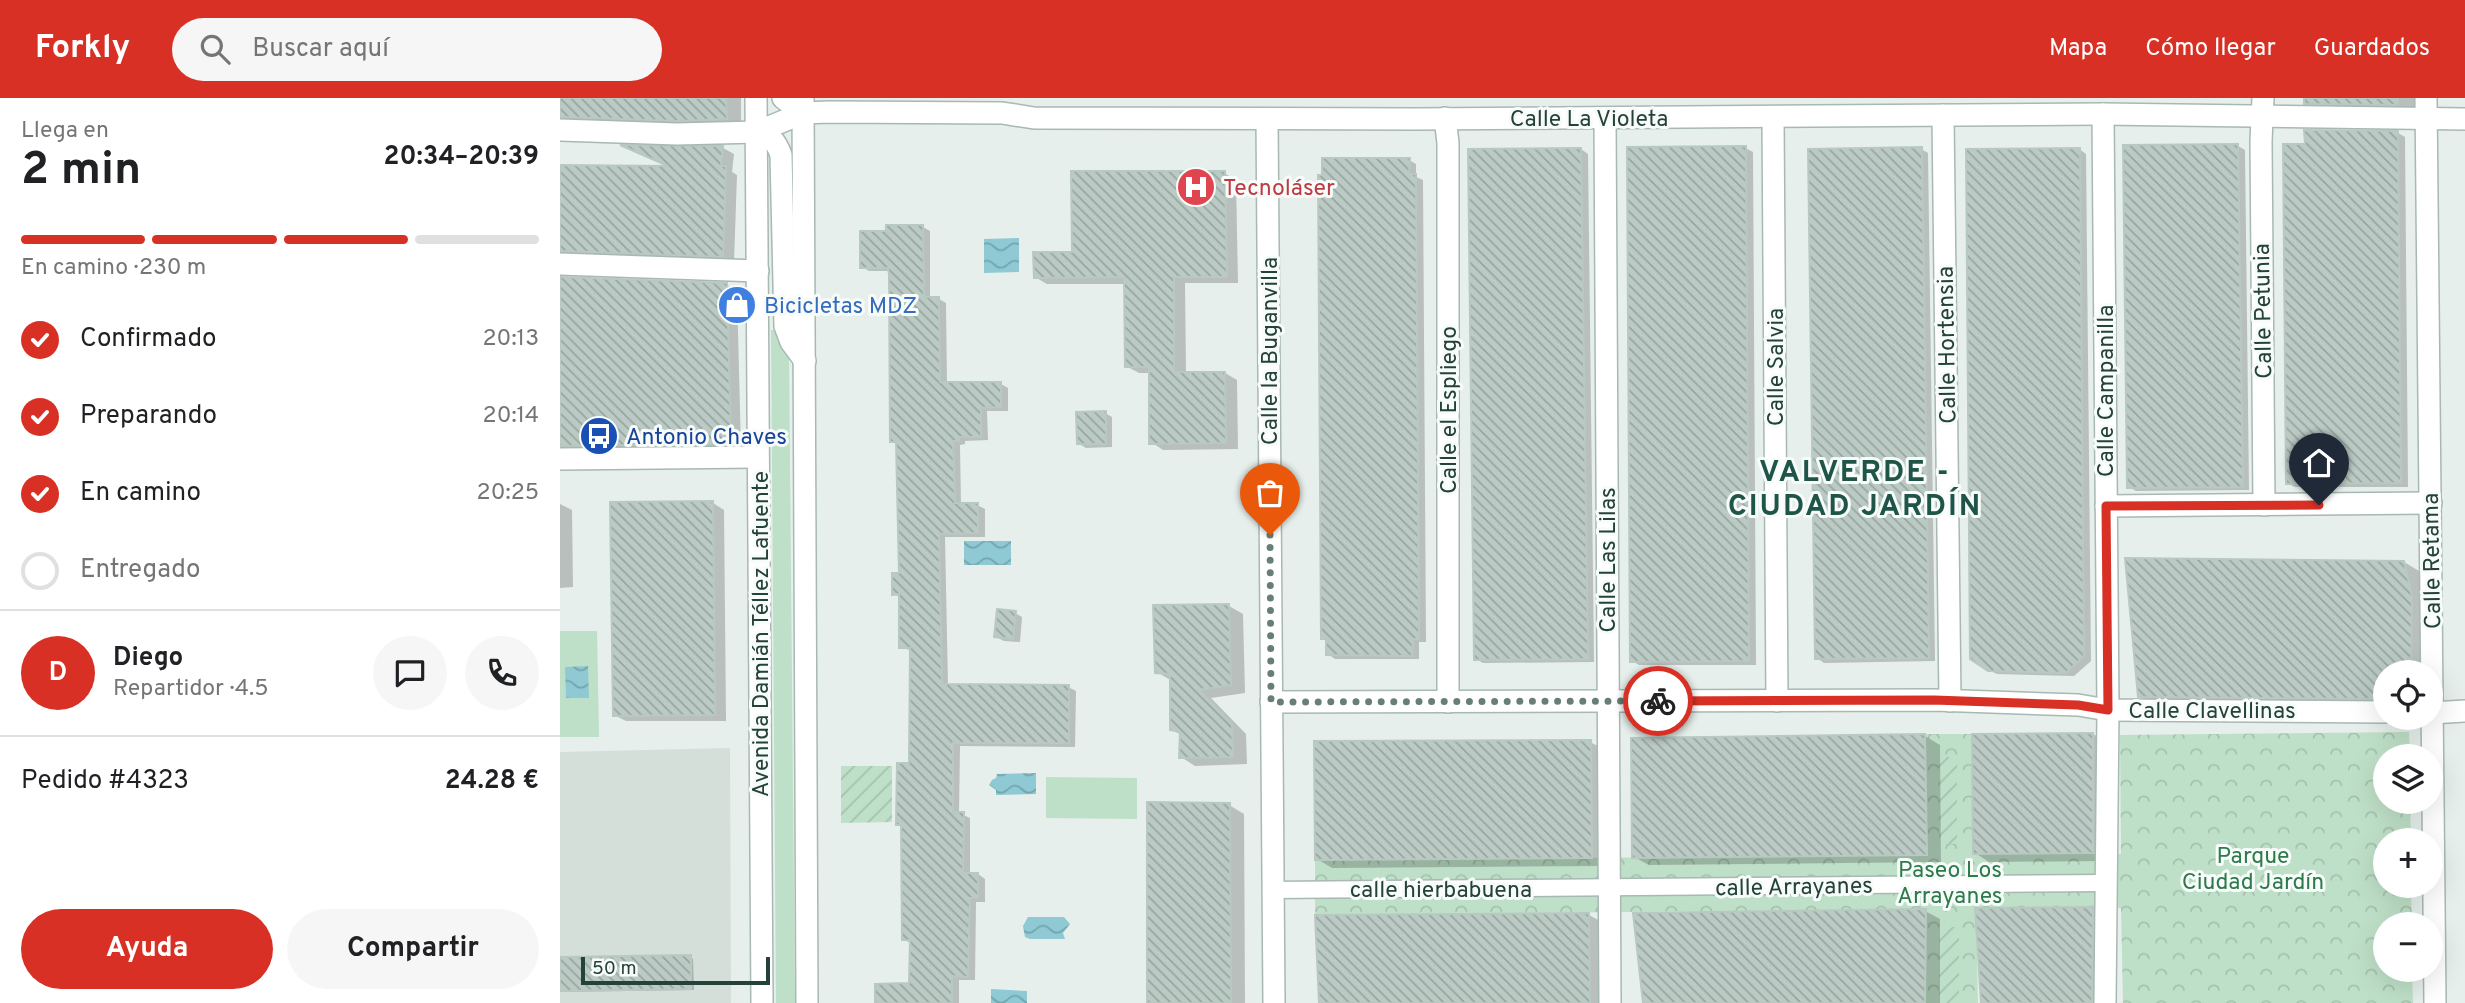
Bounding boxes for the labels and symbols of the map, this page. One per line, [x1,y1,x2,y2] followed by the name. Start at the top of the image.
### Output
[1510,106,1668,135] street label: Calle La Violeta
[1175,166,1217,208] hospital icon: Tecnoláser
[1223,175,1335,204] place label: Tecnoláser
[2249,243,2280,379] street label: Calle Petunia
[1257,257,1286,445] street label: Calle la Buganvilla
[1933,266,1964,424] street label: Calle Hortensia
[716,284,758,326] shop icon: Bicicletas MDZ
[764,293,917,322] place label: Bicicletas MDZ
[2093,305,2122,477] street label: Calle Campanilla
[1763,308,1792,426] street label: Calle Salvia
[1436,326,1465,494] street label: Calle el Espliego
[578,415,620,457] bus stop icon: Antonio Chaves
[626,424,787,453] place label: Antonio Chaves
[2289,433,2349,505] pin
[1728,455,1982,526] district label: VALVERDE - CIUDAD JARDÍN
[1240,463,1300,535] pin
[748,471,777,797] street label: Avenida Damián Téllez Lafuente
[1595,487,1624,633] street label: Calle Las Lilas
[2418,493,2449,629] street label: Calle Retama
[1623,666,1693,736] courier
[2128,698,2296,727] street label: Calle Clavellinas
[2182,843,2324,898] park label: Parque Ciudad Jardín
[1897,857,2003,912] park label: Paseo Los Arrayanes
[1715,873,1873,904] street label: calle Arrayanes
[1350,877,1532,906] street label: calle hierbabuena
[581,954,770,986] scale bar

